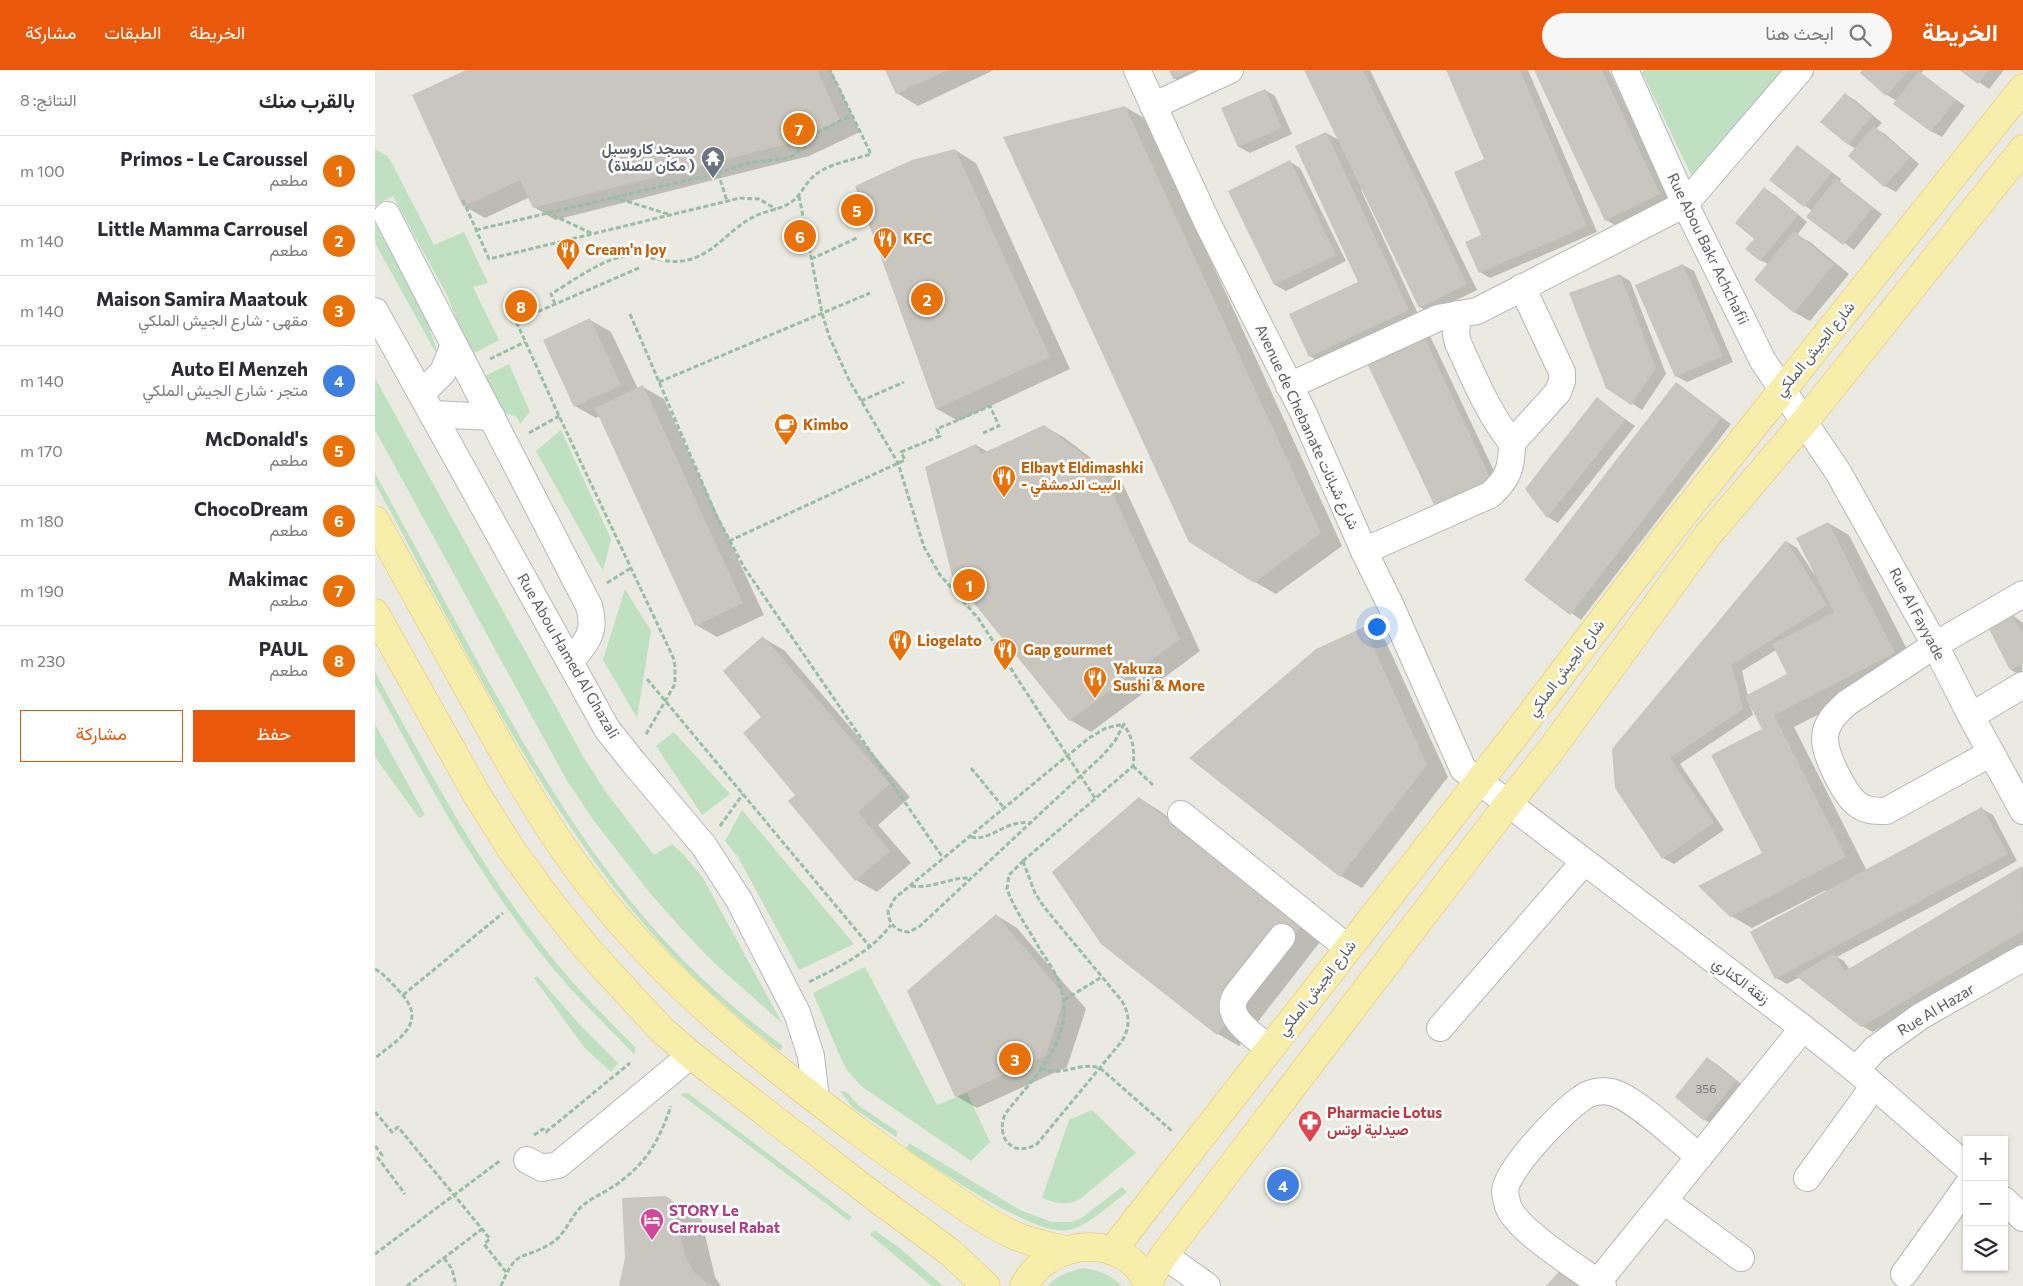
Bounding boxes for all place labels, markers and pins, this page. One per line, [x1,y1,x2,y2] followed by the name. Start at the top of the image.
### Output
[783,110,815,148] pin: 7
[602,139,695,174] place label: مسجد كاروسيل (مكان للصلاة )
[700,145,726,179] temple icon: مسجد كاروسيل (مكان للصلاة )
[841,191,873,229] pin: 5
[784,217,816,255] pin: 6
[872,226,898,260] restaurant icon: KFC
[903,229,932,247] place label: KFC
[555,237,581,271] restaurant icon: Cream'n Joy
[585,240,667,258] place label: Cream'n Joy
[911,280,943,318] pin: 2
[505,287,537,325] pin: 8
[773,412,799,446] cafe icon: Kimbo
[803,415,849,433] place label: Kimbo
[1021,458,1144,498] place label: Elbayt Eldimashki - البيت الدمشقي
[991,464,1017,498] restaurant icon: Elbayt Eldimashki - البيت الدمشقي
[953,566,985,604] pin: 1
[887,628,913,662] restaurant icon: Liogelato
[917,631,982,649] place label: Liogelato
[992,637,1018,671] restaurant icon: Gap gourmet
[1023,640,1113,658] place label: Gap gourmet
[1113,659,1205,694] place label: Yakuza Sushi & More
[1082,665,1108,699] restaurant icon: Yakuza Sushi & More
[999,1040,1031,1078] pin: 3
[1327,1103,1442,1139] place label: Pharmacie Lotus صيدلية لوتس
[1297,1109,1323,1143] pharmacy icon: Pharmacie Lotus صيدلية لوتس
[1267,1166,1299,1204] pin: 4
[669,1201,780,1236] place label: STORY Le Carrousel Rabat
[639,1207,665,1241] hotel icon: STORY Le Carrousel Rabat

